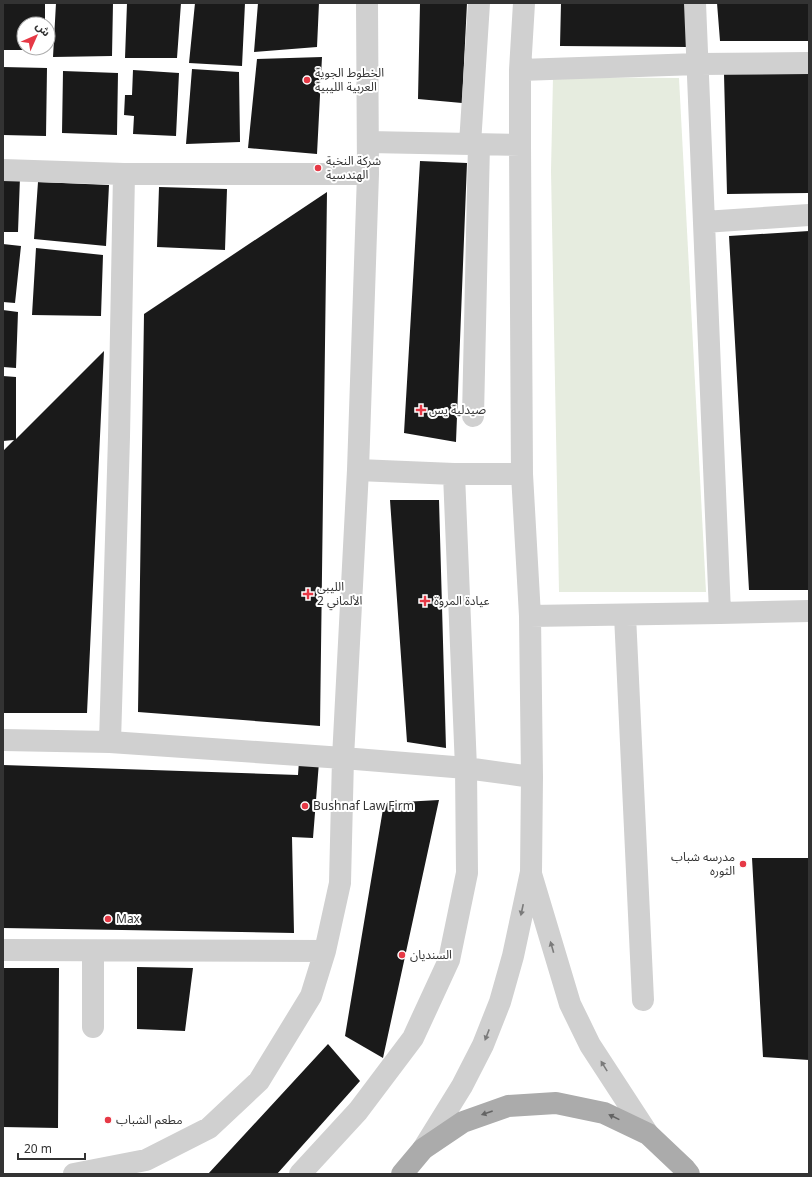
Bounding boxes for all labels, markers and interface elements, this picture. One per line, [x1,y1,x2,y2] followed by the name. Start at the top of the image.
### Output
[16,16,56,56] north arrow
[33,18,54,39] text: ش
[315,64,384,95] place label: الخطوط الجوية العربية الليبية
[302,75,312,85] marker: الخطوط الجوية العربية الليبية
[326,152,381,183] place label: شركة النخبة الهندسية
[313,163,323,173] marker: شركة النخبة الهندسية
[429,401,486,418] place label: صيدلية يس
[416,405,426,415] marker: صيدلية يس
[317,578,363,611] place label: الليبي الألماني 2
[302,588,314,600] marker: الليبي الألماني 2
[434,592,490,609] place label: عيادة المروة
[419,595,431,607] marker: عيادة المروة
[313,797,414,814] place label: Bushnaf Law Firm
[300,801,310,811] marker: Bushnaf Law Firm
[671,848,735,879] place label: مدرسه شباب الثوره
[738,859,748,869] marker: مدرسه شباب الثوره
[519,904,525,916] one-way arrow
[116,910,141,927] place label: Max
[103,914,113,924] marker: Max
[549,941,555,953] one-way arrow
[410,946,452,963] place label: السنديان
[397,950,407,960] marker: السنديان
[484,1030,490,1042] one-way arrow
[600,1061,608,1071] one-way arrow
[116,1111,183,1129] place label: مطعم الشباب
[481,1111,493,1117] one-way arrow
[608,1114,620,1121] one-way arrow
[103,1115,113,1125] marker: مطعم الشباب
[18,1135,85,1161] scale bar
[24,1140,52,1157] text: 20 m

